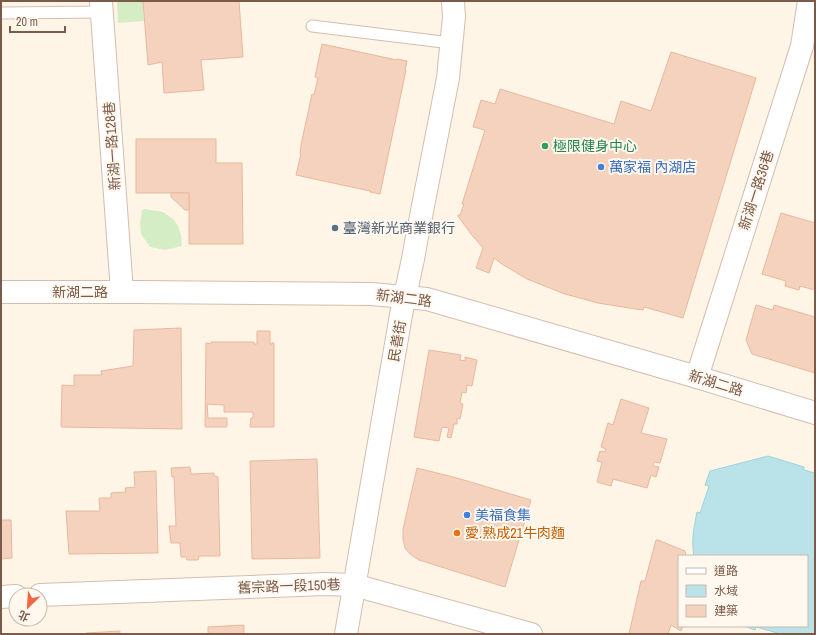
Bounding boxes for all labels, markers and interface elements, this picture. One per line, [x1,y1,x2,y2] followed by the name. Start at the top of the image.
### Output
[10,8,65,34] scale bar
[16,14,38,30] text: 20 m
[100,101,124,191] street label: 新湖一路128巷
[553,137,637,155] place label: 極限健身中心
[540,141,550,151] marker: 極限健身中心
[735,148,777,232] street label: 新湖一路36巷
[609,158,696,176] place label: 萬家福 內湖店
[596,162,606,172] marker: 萬家福 內湖店
[343,219,455,237] place label: 臺灣新光商業銀行
[330,223,340,233] marker: 臺灣新光商業銀行
[52,283,108,301] street label: 新湖二路
[375,286,433,310] street label: 新湖二路
[384,319,410,363] street label: 民善街
[687,366,745,400] street label: 新湖二路
[475,506,531,524] place label: 美福食集
[462,510,472,520] marker: 美福食集
[465,524,565,542] place label: 愛.熟成21牛肉麵
[452,528,462,538] marker: 愛.熟成21牛肉麵
[678,555,808,627] legend
[714,563,738,579] text: 道路
[237,575,341,597] street label: 舊宗路一段150巷
[714,583,738,599] text: 水域
[8,587,48,627] north arrow
[714,603,738,619] text: 建築
[16,607,32,625] text: 北

